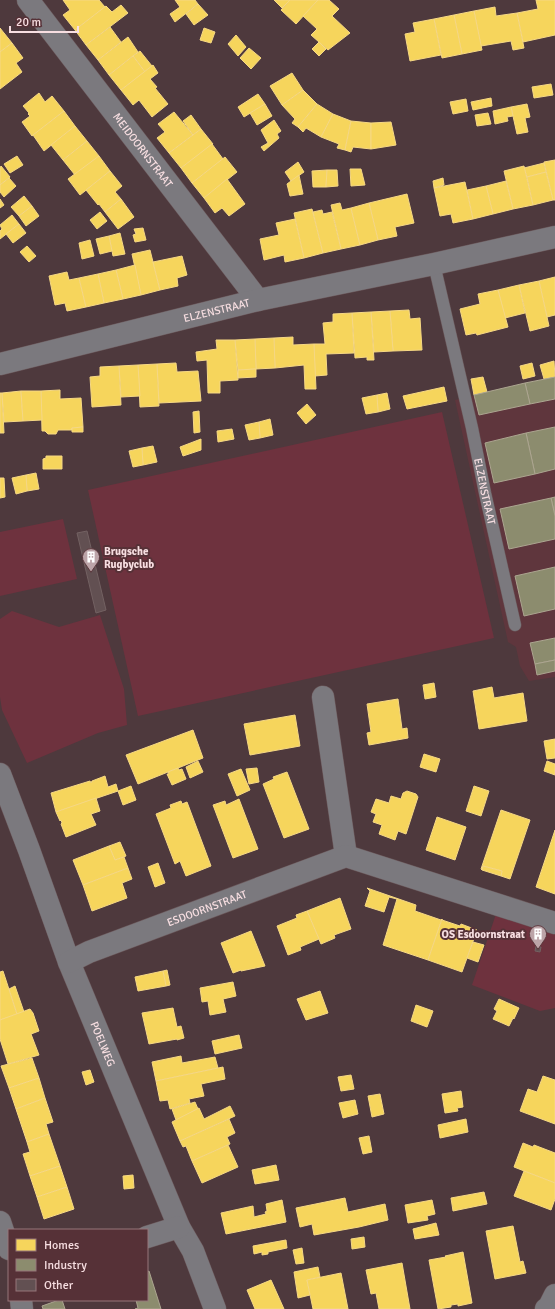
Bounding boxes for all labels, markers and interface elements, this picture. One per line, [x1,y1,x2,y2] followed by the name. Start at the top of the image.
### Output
[10,8,78,34] scale bar
[16,15,41,30] text: 20 m
[110,110,176,190] street label: MEIDOORNSTRAAT
[182,296,252,325] street label: ELZENSTRAAT
[472,457,499,527] street label: ELZENSTRAAT
[104,545,154,571] place label: Brugsche Rugbyclub
[81,547,101,572] building icon: Brugsche Rugbyclub
[165,887,249,929] street label: ESDOORNSTRAAT
[528,924,548,949] building icon: OS Esdoornstraat
[442,928,525,941] place label: OS Esdoornstraat
[88,1020,118,1068] street label: POELWEG
[8,1229,148,1301] legend
[44,1238,79,1253] text: Homes
[44,1258,87,1273] text: Industry
[44,1278,74,1293] text: Other

